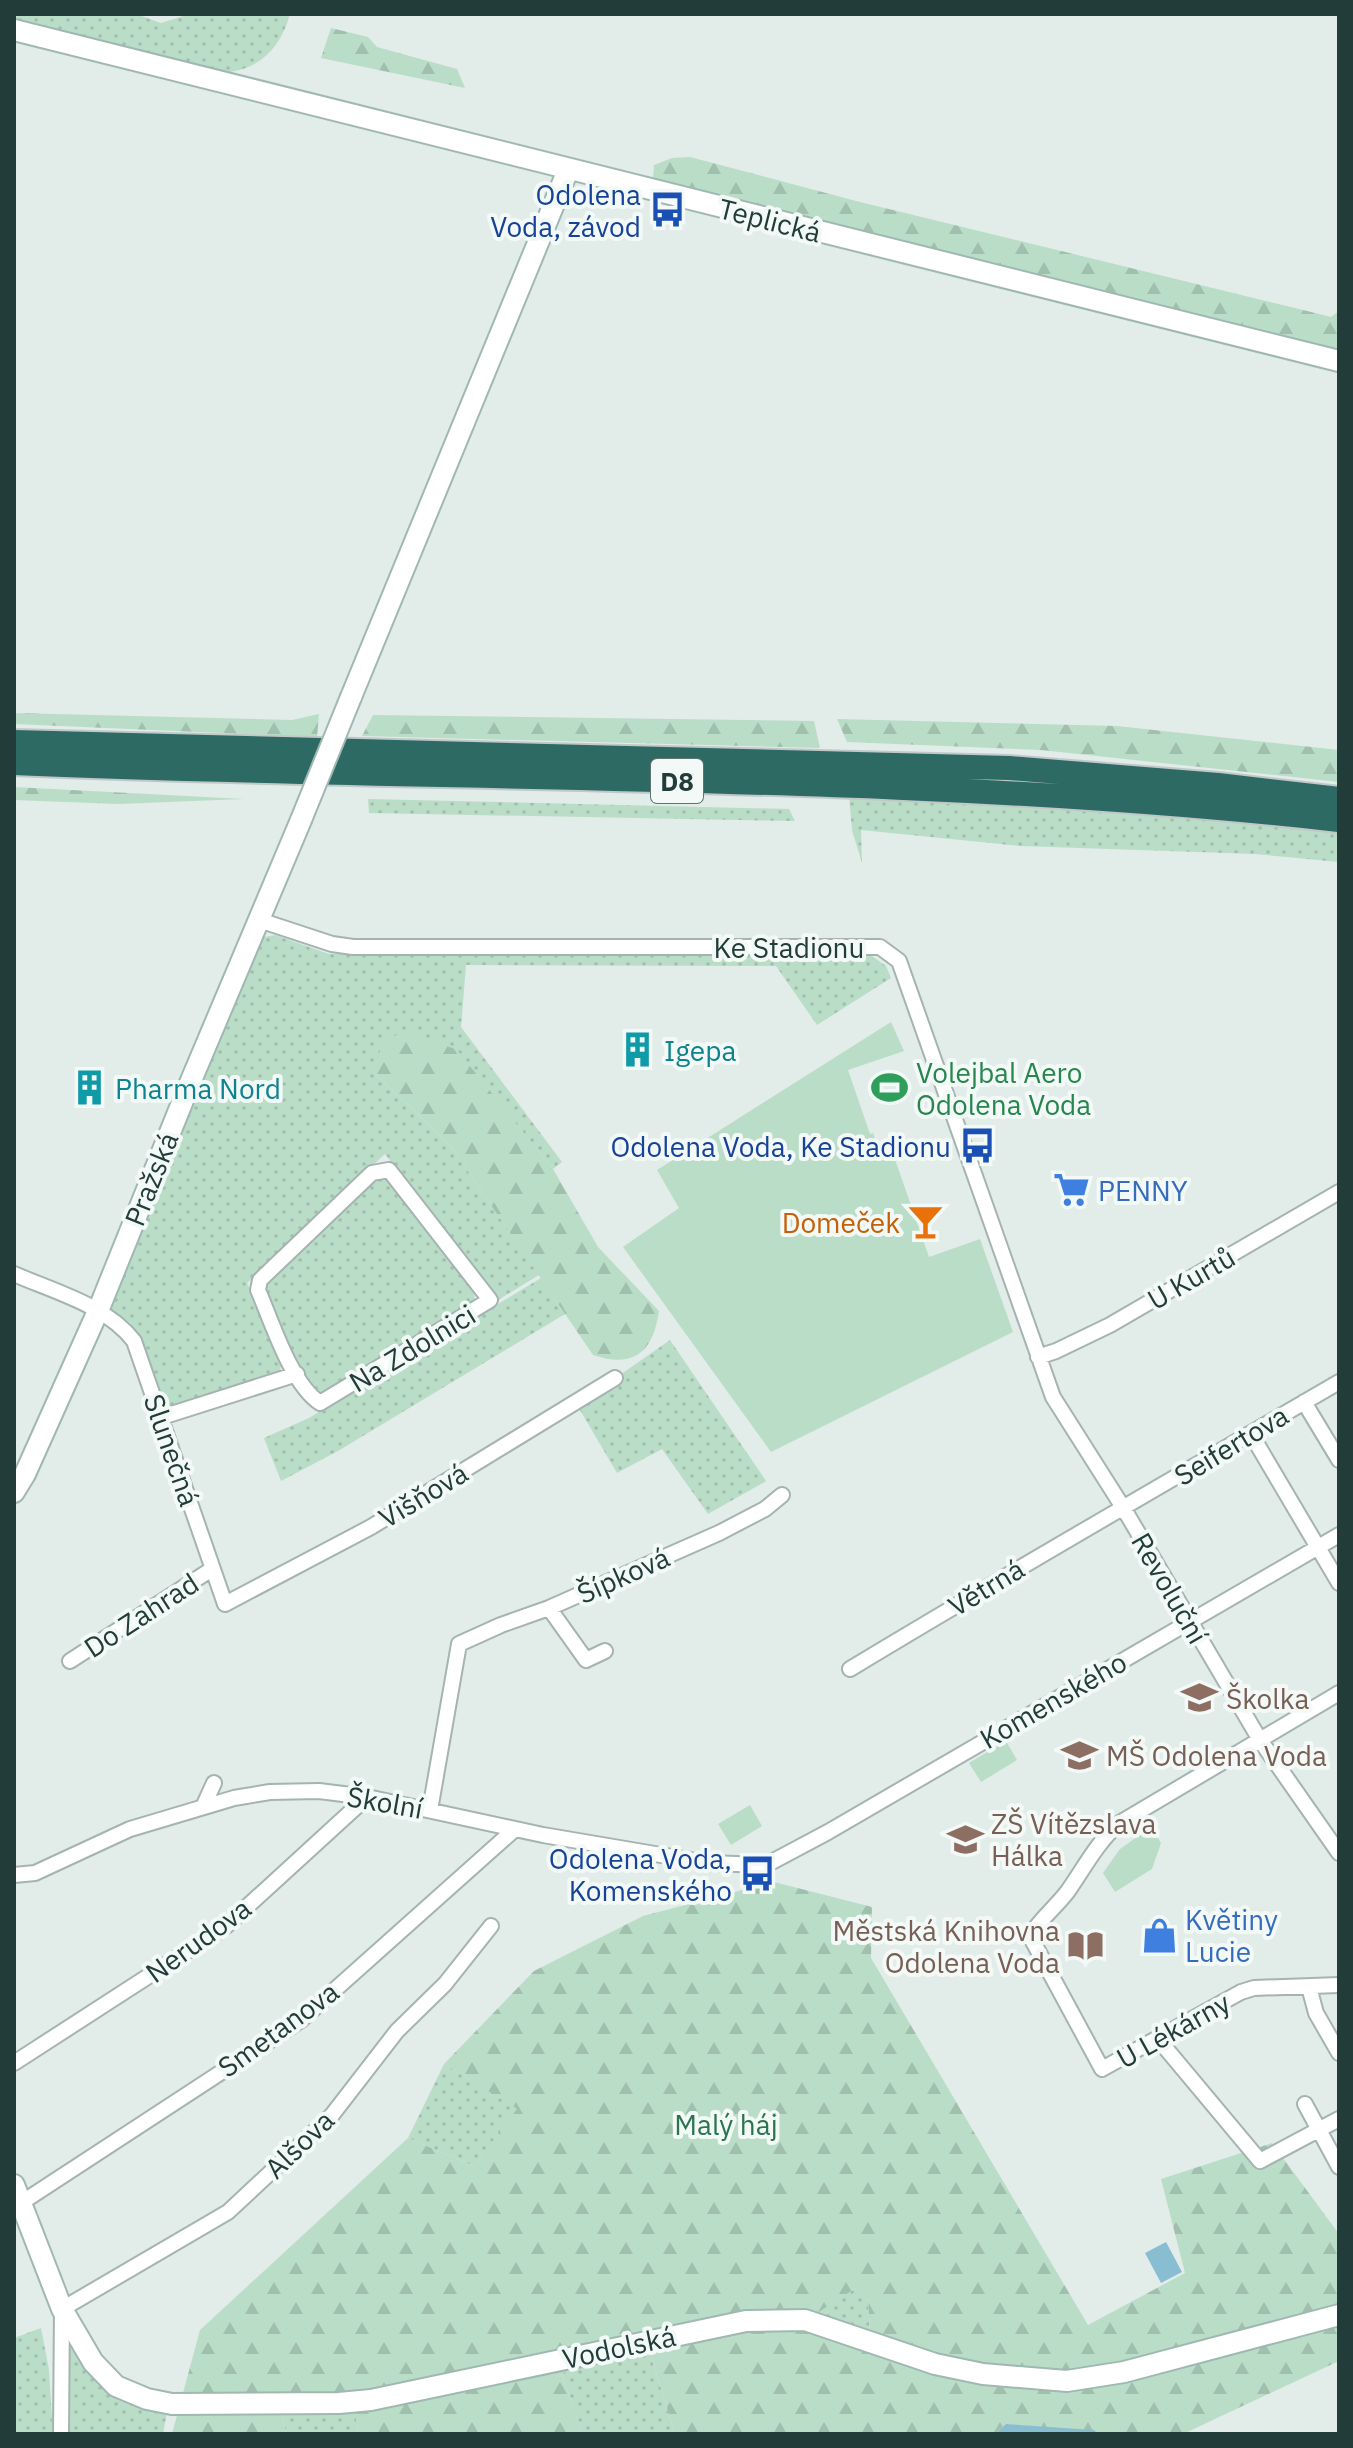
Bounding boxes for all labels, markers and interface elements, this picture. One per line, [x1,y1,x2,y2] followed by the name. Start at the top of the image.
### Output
[490,176,641,245] place label: Odolena Voda, závod
[715,189,825,251] street label: Teplická
[648,191,686,229] bus stop icon: Odolena Voda, závod
[651,759,703,803] road number: D8
[714,929,864,966] street label: Ke Stadionu
[619,1031,657,1069] building icon: Igepa
[664,1032,736,1069] place label: Igepa
[916,1054,1091,1123] place label: Volejbal Aero Odolena Voda
[70,1069,108,1107] building icon: Pharma Nord
[871,1069,909,1107] sports icon: Volejbal Aero Odolena Voda
[115,1070,281,1107] place label: Pharma Nord
[115,1127,187,1231] street label: Pražská
[958,1127,996,1165] bus stop icon: Odolena Voda, Ke Stadionu
[610,1128,951,1165] place label: Odolena Voda, Ke Stadionu
[1053,1171,1091,1209] supermarket icon: PENNY
[1098,1172,1188,1209] place label: PENNY
[907,1203,945,1241] bar icon: Domeček
[782,1204,900,1241] place label: Domeček
[1141,1238,1241,1318] street label: U Kurtů
[342,1296,482,1400] street label: Na Zdolnici
[136,1389,208,1511] street label: Slunečná
[1167,1396,1295,1494] street label: Seifertova
[372,1454,474,1536] street label: Višňová
[1123,1526,1217,1650] street label: Revoluční
[571,1538,675,1612] street label: Šípková
[941,1550,1031,1624] street label: Větrná
[77,1564,205,1666] street label: Do Zahrad
[973,1643,1133,1757] street label: Komenského
[1181,1679,1219,1717] school or university icon: Školka
[1226,1680,1309,1717] place label: Školka
[1061,1736,1099,1774] school or university icon: MŠ Odolena Voda
[1106,1737,1327,1774] place label: MŠ Odolena Voda
[344,1777,426,1827] street label: Školní
[991,1805,1157,1874] place label: ZŠ Vítězslava Hálka
[946,1820,984,1858] school or university icon: ZŠ Vítězslava Hálka
[549,1840,732,1909] place label: Odolena Voda, Komenského
[739,1855,777,1893] bus stop icon: Odolena Voda, Komenského
[138,1889,258,1991] street label: Nerudova
[1185,1901,1278,1970] place label: Květiny Lucie
[832,1912,1060,1981] place label: Městská Knihovna Odolena Voda
[1140,1916,1178,1954] shop icon: Květiny Lucie
[1067,1927,1105,1965] library icon: Městská Knihovna Odolena Voda
[210,1973,346,2085] street label: Smetanova
[1110,1984,1236,2076] street label: U Lékárny
[256,2102,342,2186] street label: Alšova
[674,2106,778,2143] park label: Malý háj
[559,2317,679,2377] street label: Vodolská

